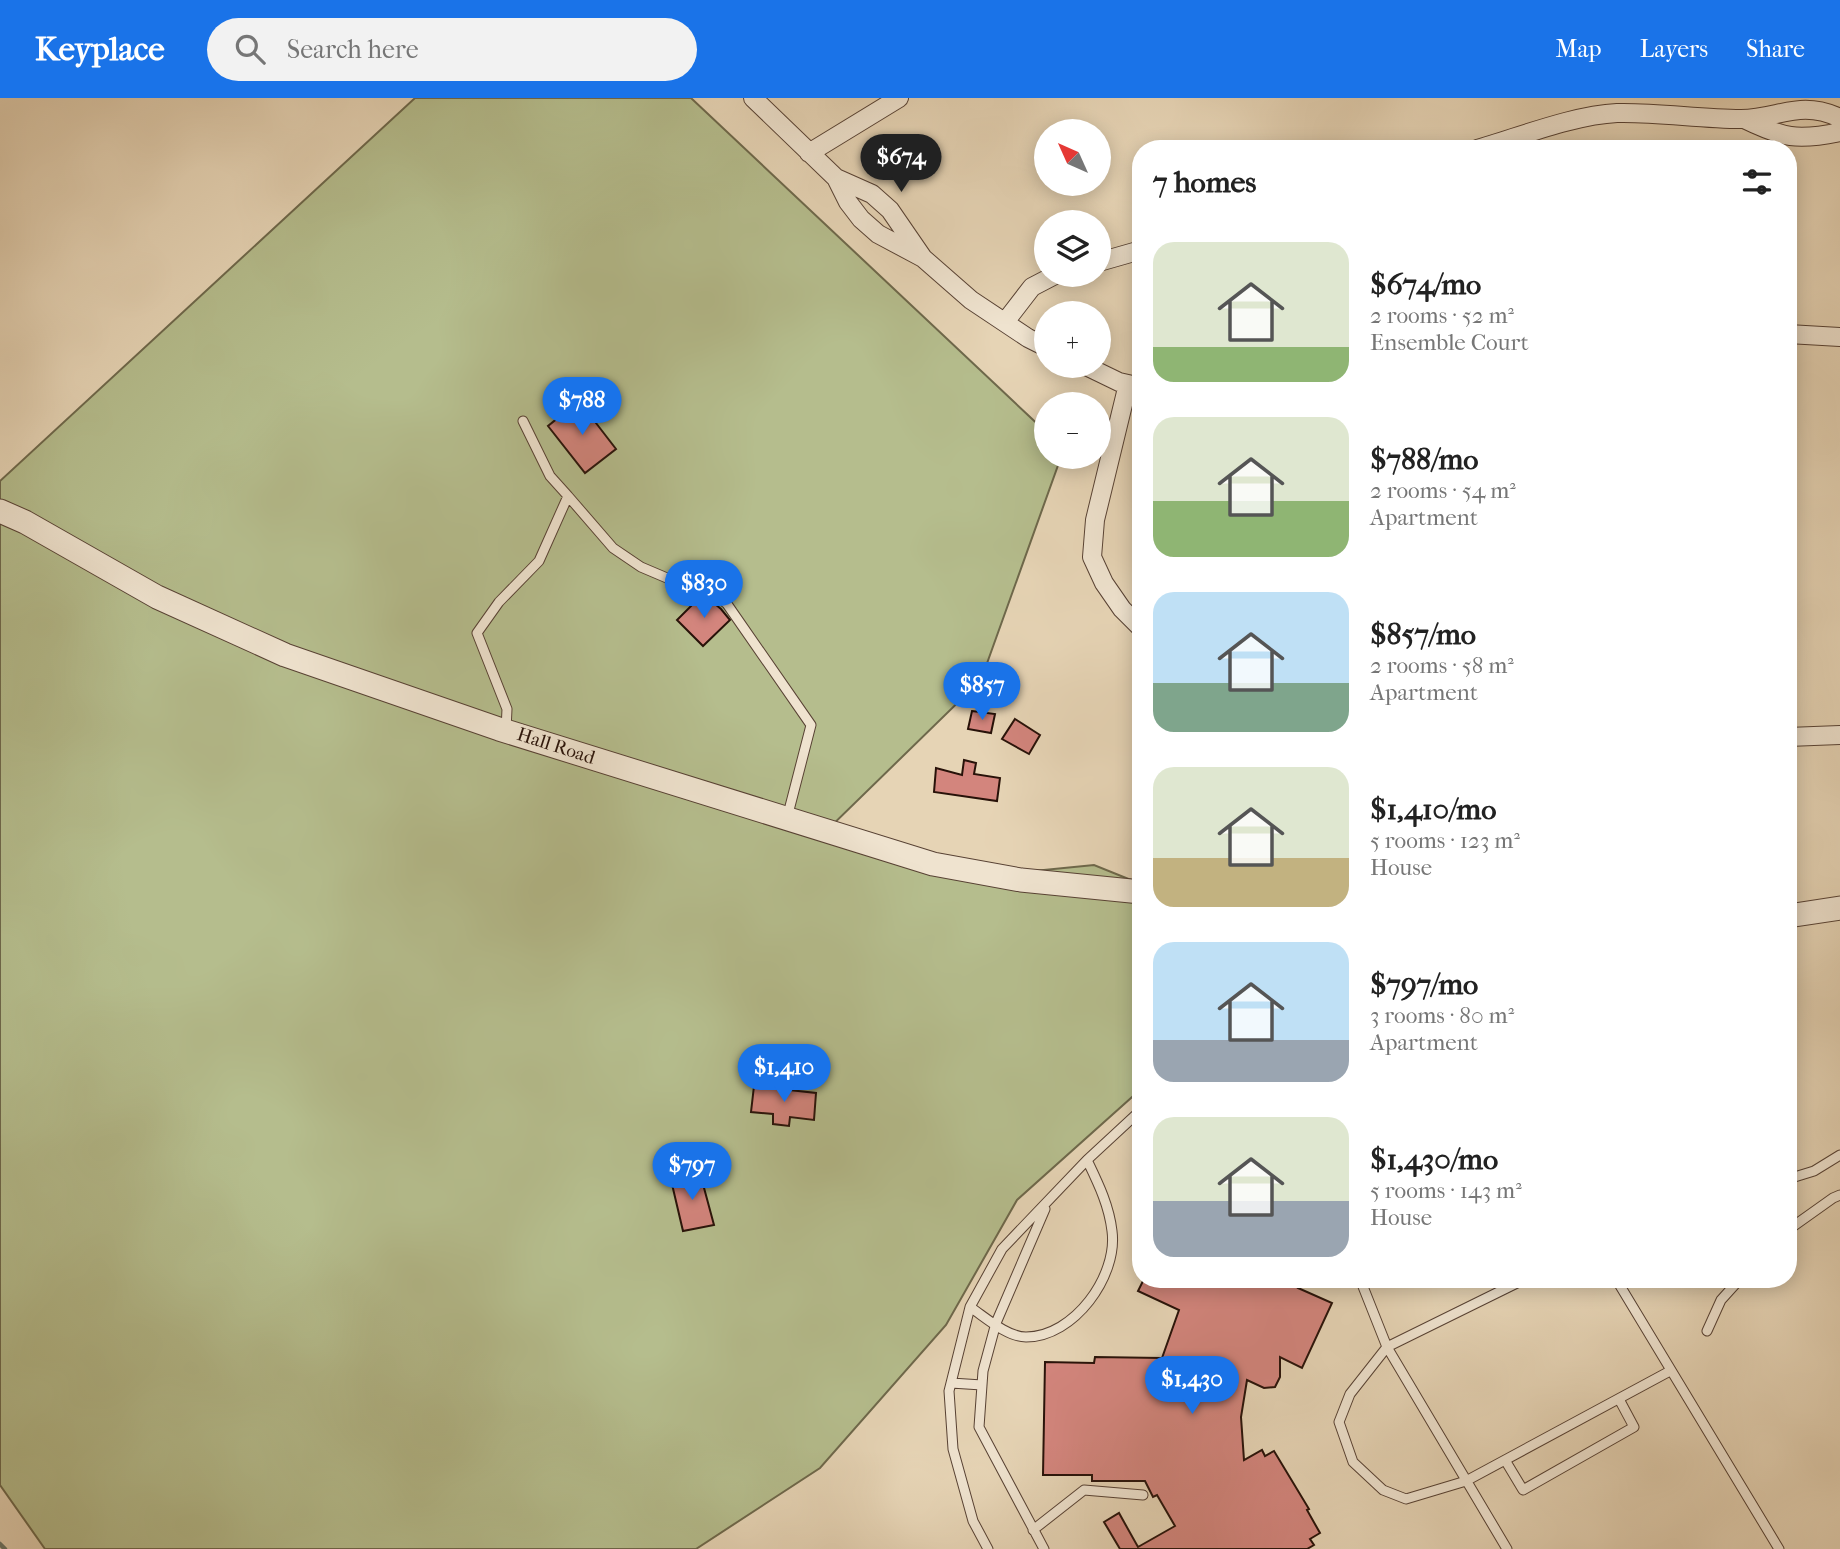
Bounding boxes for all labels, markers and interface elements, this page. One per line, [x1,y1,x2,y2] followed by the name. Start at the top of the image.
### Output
[207,18,697,81] search box
[35,30,165,69] text: Keyplace
[231,30,269,68] icon: search
[287,34,419,65] text: Search here
[1556,35,1602,63] text: Map
[1640,35,1708,63] text: Layers
[1746,35,1805,63] text: Share
[1034,119,1111,196] north arrow
[1034,119,1111,469] map controls
[860,134,942,194] pin: $674
[876,143,926,170] text: $674
[1738,163,1776,201] icon: filters
[1153,165,1256,200] text: 7 homes
[1034,210,1111,287] button: layers
[1370,267,1481,302] text: $674/mo
[1209,270,1293,354] icon: home
[1034,301,1111,378] button: +
[1370,302,1514,329] text: 2 rooms · 52 m²
[1370,329,1529,356] text: Ensemble Court
[541,378,623,437] pin: $788
[559,386,605,413] text: $788
[1034,392,1111,469] button: −
[1370,442,1478,477] text: $788/mo
[1209,445,1293,529] icon: home
[1370,477,1516,504] text: 2 rooms · 54 m²
[1370,504,1478,531] text: Apartment
[663,560,745,620] pin: $830
[681,569,727,596] text: $830
[1370,617,1476,652] text: $857/mo
[1209,620,1293,704] icon: home
[1370,652,1514,679] text: 2 rooms · 58 m²
[941,662,1023,722] pin: $857
[959,671,1005,698] text: $857
[1370,679,1478,706] text: Apartment
[514,723,598,769] street label: Hall Road
[1370,792,1496,827] text: $1,410/mo
[1209,795,1293,879] icon: home
[1370,827,1520,854] text: 5 rooms · 123 m²
[1370,854,1432,881] text: House
[1370,967,1478,1002] text: $797/mo
[1209,970,1293,1054] icon: home
[1370,1002,1514,1029] text: 3 rooms · 80 m²
[1370,1029,1478,1056] text: Apartment
[727,1044,841,1104] pin: $1,410
[754,1053,814,1080] text: $1,410
[651,1142,733,1202] pin: $797
[1370,1142,1498,1177] text: $1,430/mo
[1209,1145,1293,1229] icon: home
[669,1151,715,1178] text: $797
[1370,1177,1522,1204] text: 5 rooms · 143 m²
[1370,1204,1432,1231] text: House
[1135,1356,1249,1416] pin: $1,430
[1161,1365,1223,1392] text: $1,430

